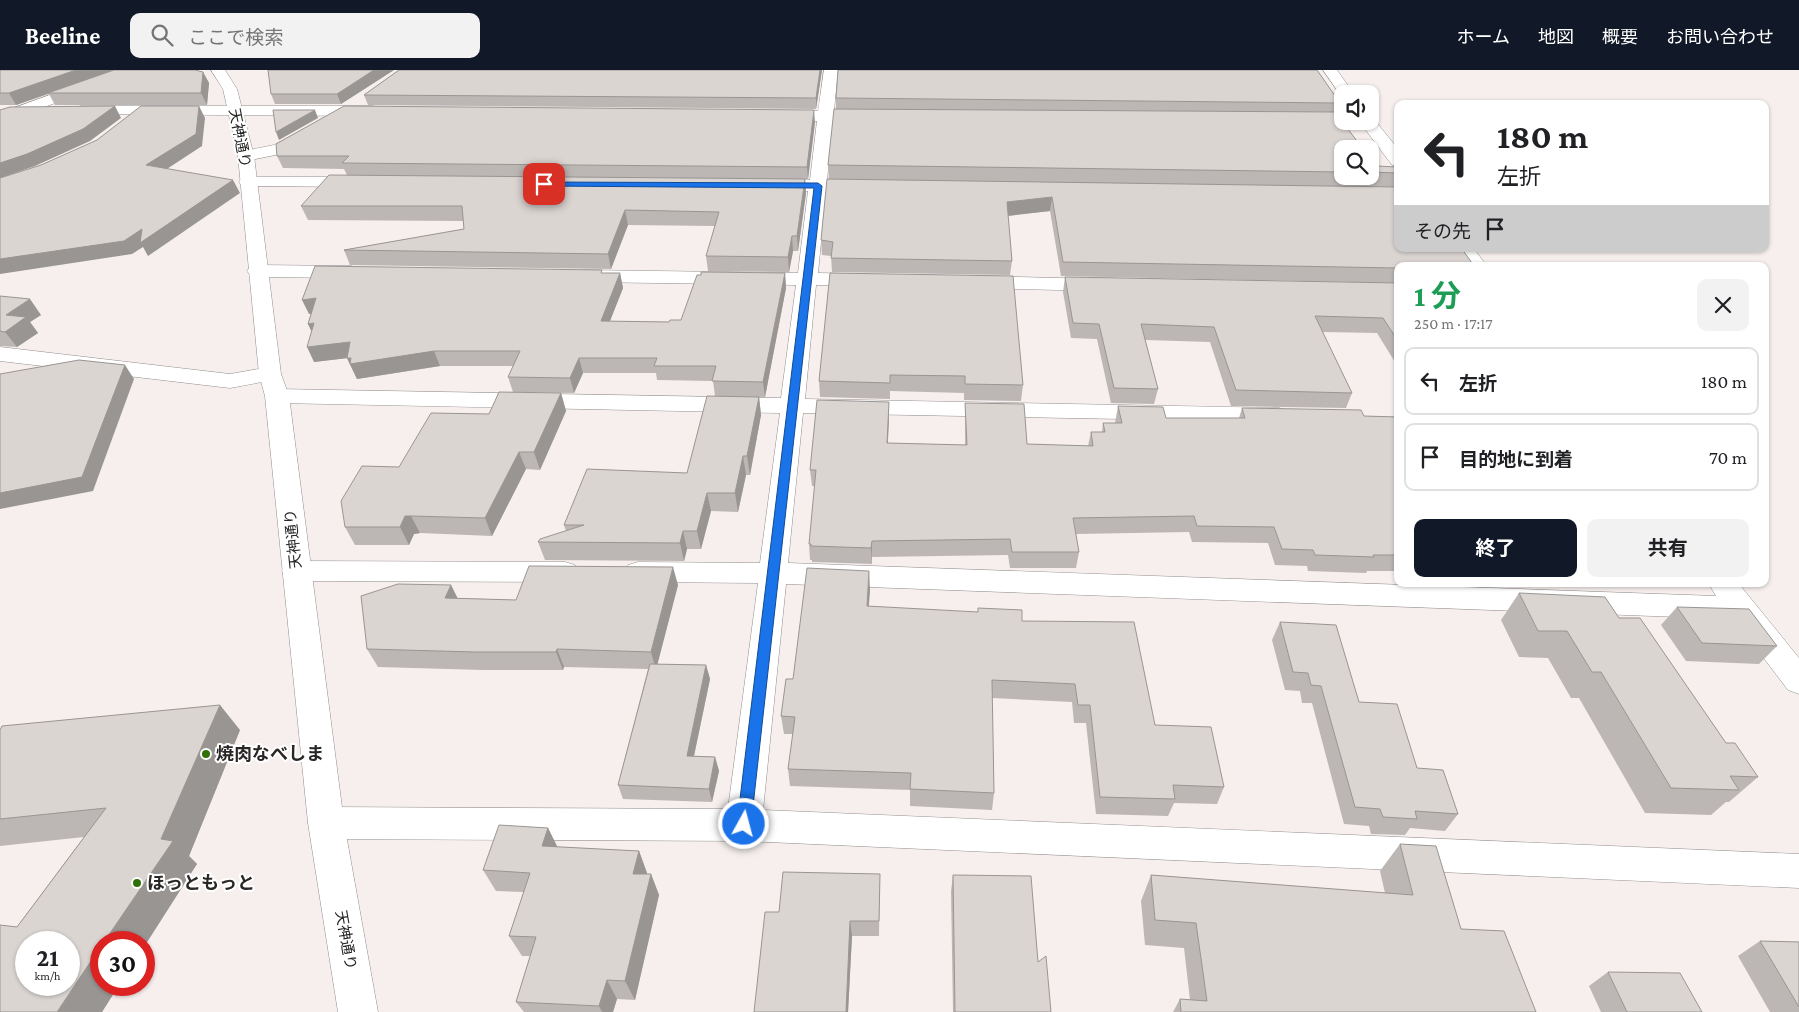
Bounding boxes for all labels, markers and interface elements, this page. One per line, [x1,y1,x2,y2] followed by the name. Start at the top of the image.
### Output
[130,13,480,58] search box
[148,21,176,49] icon: search
[25,22,100,49] text: Beeline
[188,27,283,48] text: ここで検索
[1457,27,1510,47] text: ホーム
[1538,27,1574,47] text: 地図
[1602,27,1638,47] text: 概要
[1666,27,1774,47] text: お問い合わせ
[1334,85,1379,185] map controls
[1334,85,1379,130] button: sound
[226,107,254,169] street label: 天神通り
[1497,117,1588,156] text: 180 m
[1414,120,1479,185] icon: left
[1334,140,1379,185] button: search
[523,163,565,205] pin
[1497,164,1541,189] text: 左折
[530,170,558,198] icon: arrive
[1481,215,1509,243] icon: arrive
[1414,221,1471,242] text: その先
[1414,279,1461,312] text: 1 分
[1697,279,1749,331] button: close
[1414,315,1493,332] text: 250 m · 17:17
[1416,367,1444,395] icon: left
[1701,371,1747,392] text: 180 m
[1459,373,1497,394] text: 左折
[1416,443,1444,471] icon: arrive
[1709,447,1747,468] text: 70 m
[1459,449,1573,470] text: 目的地に到着
[282,508,304,570] street label: 天神通り
[1414,519,1577,577] button: 終了
[1587,519,1749,577] button: 共有
[216,744,324,764] place label: 焼肉なべしま
[200,748,212,760] marker: 焼肉なべしま
[717,797,769,849] position arrow
[147,873,255,893] place label: ほっともっと
[131,877,143,889] marker: ほっともっと
[333,909,359,971] street label: 天神通り
[90,931,155,996] speed limit sign: 30
[36,944,59,971] text: 21
[35,969,60,983] text: km/h

